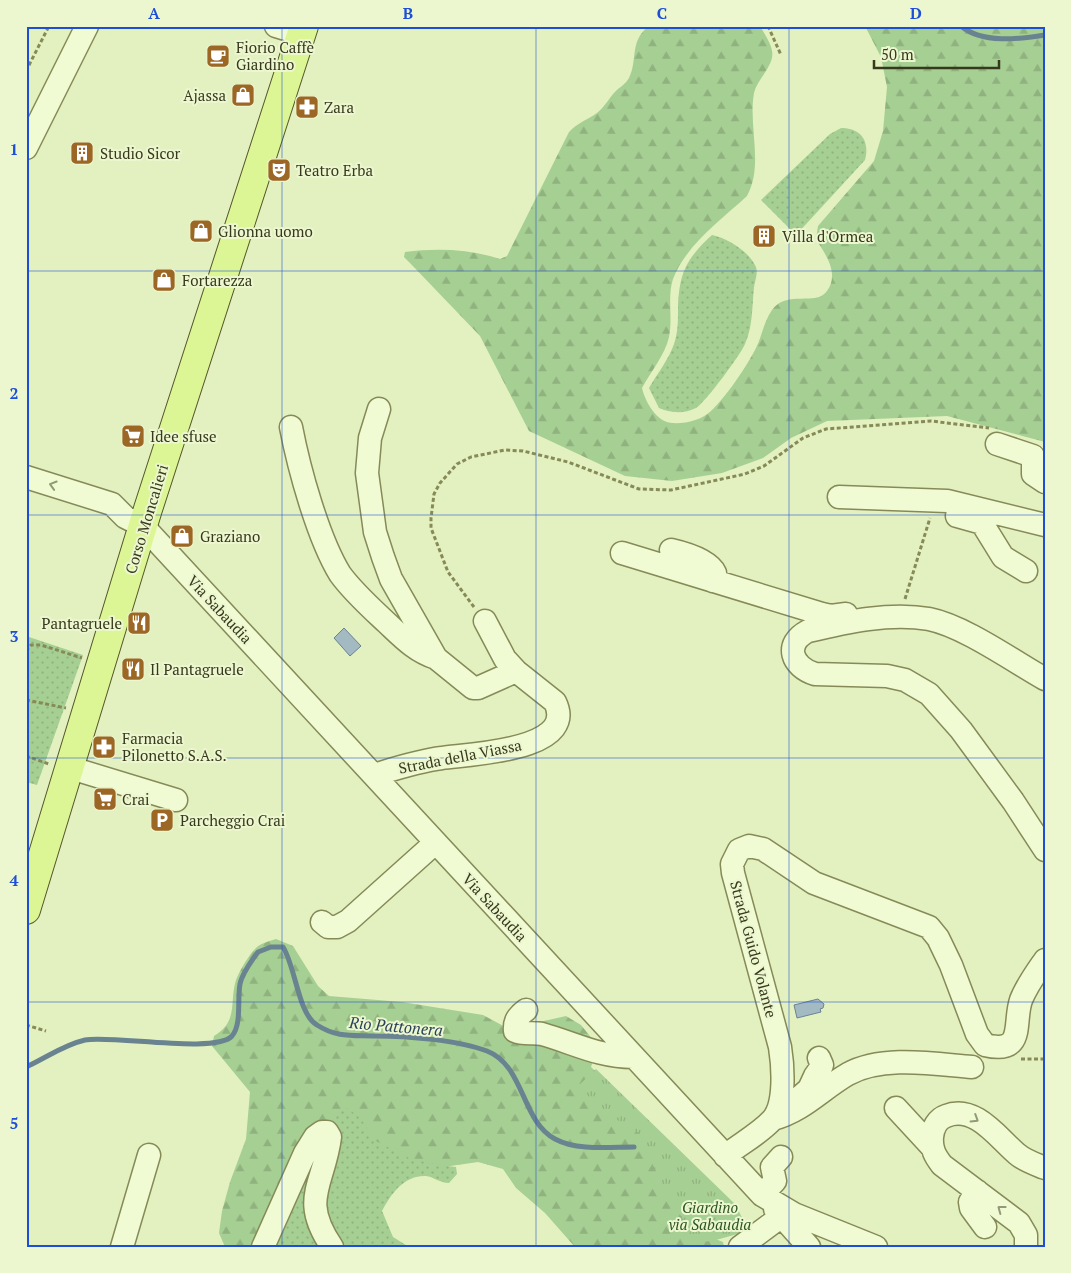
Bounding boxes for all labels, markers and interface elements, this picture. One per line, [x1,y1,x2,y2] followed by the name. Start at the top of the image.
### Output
[148,2,160,24] text: A
[403,2,413,24] text: B
[657,2,667,24] text: C
[910,2,922,24] text: D
[236,37,314,74] place label: Fiorio Caffè Giardino
[874,38,998,70] scale bar
[205,43,231,69] cafe icon: Fiorio Caffè Giardino
[881,44,914,64] text: 50 m
[230,82,256,108] shop icon: Ajassa
[183,85,226,105] place label: Ajassa
[294,94,320,120] pharmacy icon: Zara
[324,97,354,117] place label: Zara
[9,138,19,160] text: 1
[69,140,95,166] building icon: Studio Sicor
[100,143,181,163] place label: Studio Sicor
[266,157,292,183] theatre icon: Teatro Erba
[296,160,373,180] place label: Teatro Erba
[188,218,214,244] shop icon: Glionna uomo
[218,221,313,241] place label: Glionna uomo
[751,223,777,249] building icon: Villa d'Ormea
[782,226,874,246] place label: Villa d'Ormea
[151,267,177,293] shop icon: Fortarezza
[182,270,253,290] place label: Fortarezza
[9,382,19,404] text: 2
[120,423,146,449] supermarket icon: Idee sfuse
[150,426,217,446] place label: Idee sfuse
[120,462,172,576] street label: Corso Moncalieri
[49,481,57,491] one-way arrow
[169,523,195,549] shop icon: Graziano
[200,526,260,546] place label: Graziano
[183,571,257,648] street label: Via Sabaudia
[126,610,152,636] restaurant icon: Pantagruele
[42,613,122,633] place label: Pantagruele
[9,625,19,647] text: 3
[120,656,146,682] restaurant icon: Il Pantagruele
[150,659,244,679] place label: Il Pantagruele
[122,728,227,765] place label: Farmacia Pilonetto S.A.S.
[91,734,117,760] pharmacy icon: Farmacia Pilonetto S.A.S.
[397,734,524,778] street label: Strada della Viassa
[92,786,118,812] supermarket icon: Crai
[122,789,150,809] place label: Crai
[149,807,175,833] parking icon: Parcheggio Crai
[180,810,285,830] place label: Parcheggio Crai
[9,869,19,891] text: 4
[458,869,532,946] street label: Via Sabaudia
[726,878,782,1020] street label: Strada Guido Volante
[347,1011,444,1041] water label: Rio Pattonera
[9,1112,19,1134] text: 5
[970,1112,979,1122] one-way arrow
[669,1197,751,1234] park label: Giardino via Sabaudia
[997,1206,1007,1215] one-way arrow

